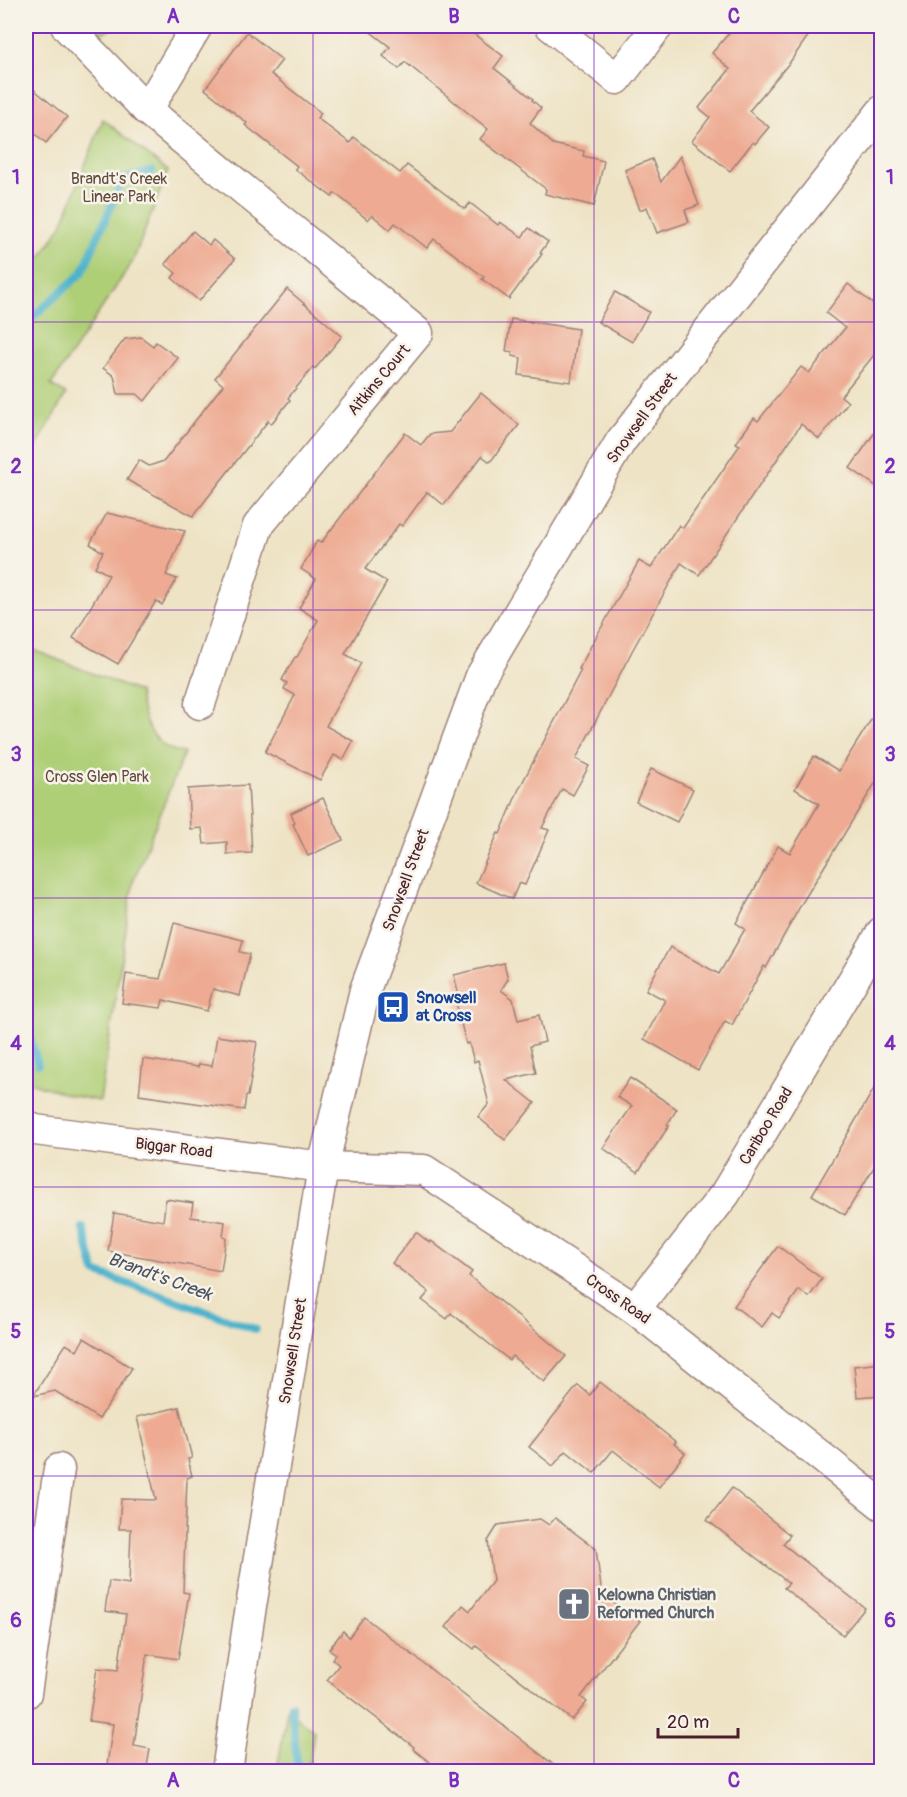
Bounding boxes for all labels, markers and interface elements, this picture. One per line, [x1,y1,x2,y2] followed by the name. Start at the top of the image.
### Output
[167,4,180,29] text: A
[448,4,460,29] text: B
[728,4,740,29] text: C
[12,165,20,190] text: 1
[886,165,894,190] text: 1
[71,169,168,207] park label: Brandt's Creek Linear Park
[343,340,415,420] street label: Aitkins Court
[602,368,682,467] street label: Snowsell Street
[10,454,22,479] text: 2
[884,454,896,479] text: 2
[10,742,22,767] text: 3
[884,742,896,767] text: 3
[45,767,149,787] park label: Cross Glen Park
[378,826,434,934] street label: Snowsell Street
[416,988,477,1026] place label: Snowsell at Cross
[375,989,411,1025] bus stop icon: Snowsell at Cross
[10,1031,22,1056] text: 4
[884,1031,896,1056] text: 4
[735,1083,797,1169] street label: Cariboo Road
[134,1133,214,1163] street label: Biggar Road
[105,1248,216,1307] water label: Brandt's Creek
[582,1269,654,1329] street label: Cross Road
[275,1296,311,1406] street label: Snowsell Street
[11,1319,22,1344] text: 5
[885,1319,896,1344] text: 5
[597,1585,716,1623] place label: Kelowna Christian Reformed Church
[556,1586,592,1622] church icon: Kelowna Christian Reformed Church
[10,1608,22,1633] text: 6
[884,1608,896,1633] text: 6
[658,1701,738,1739] scale bar
[667,1711,709,1734] text: 20 m
[167,1768,180,1793] text: A
[448,1768,460,1793] text: B
[728,1768,740,1793] text: C

